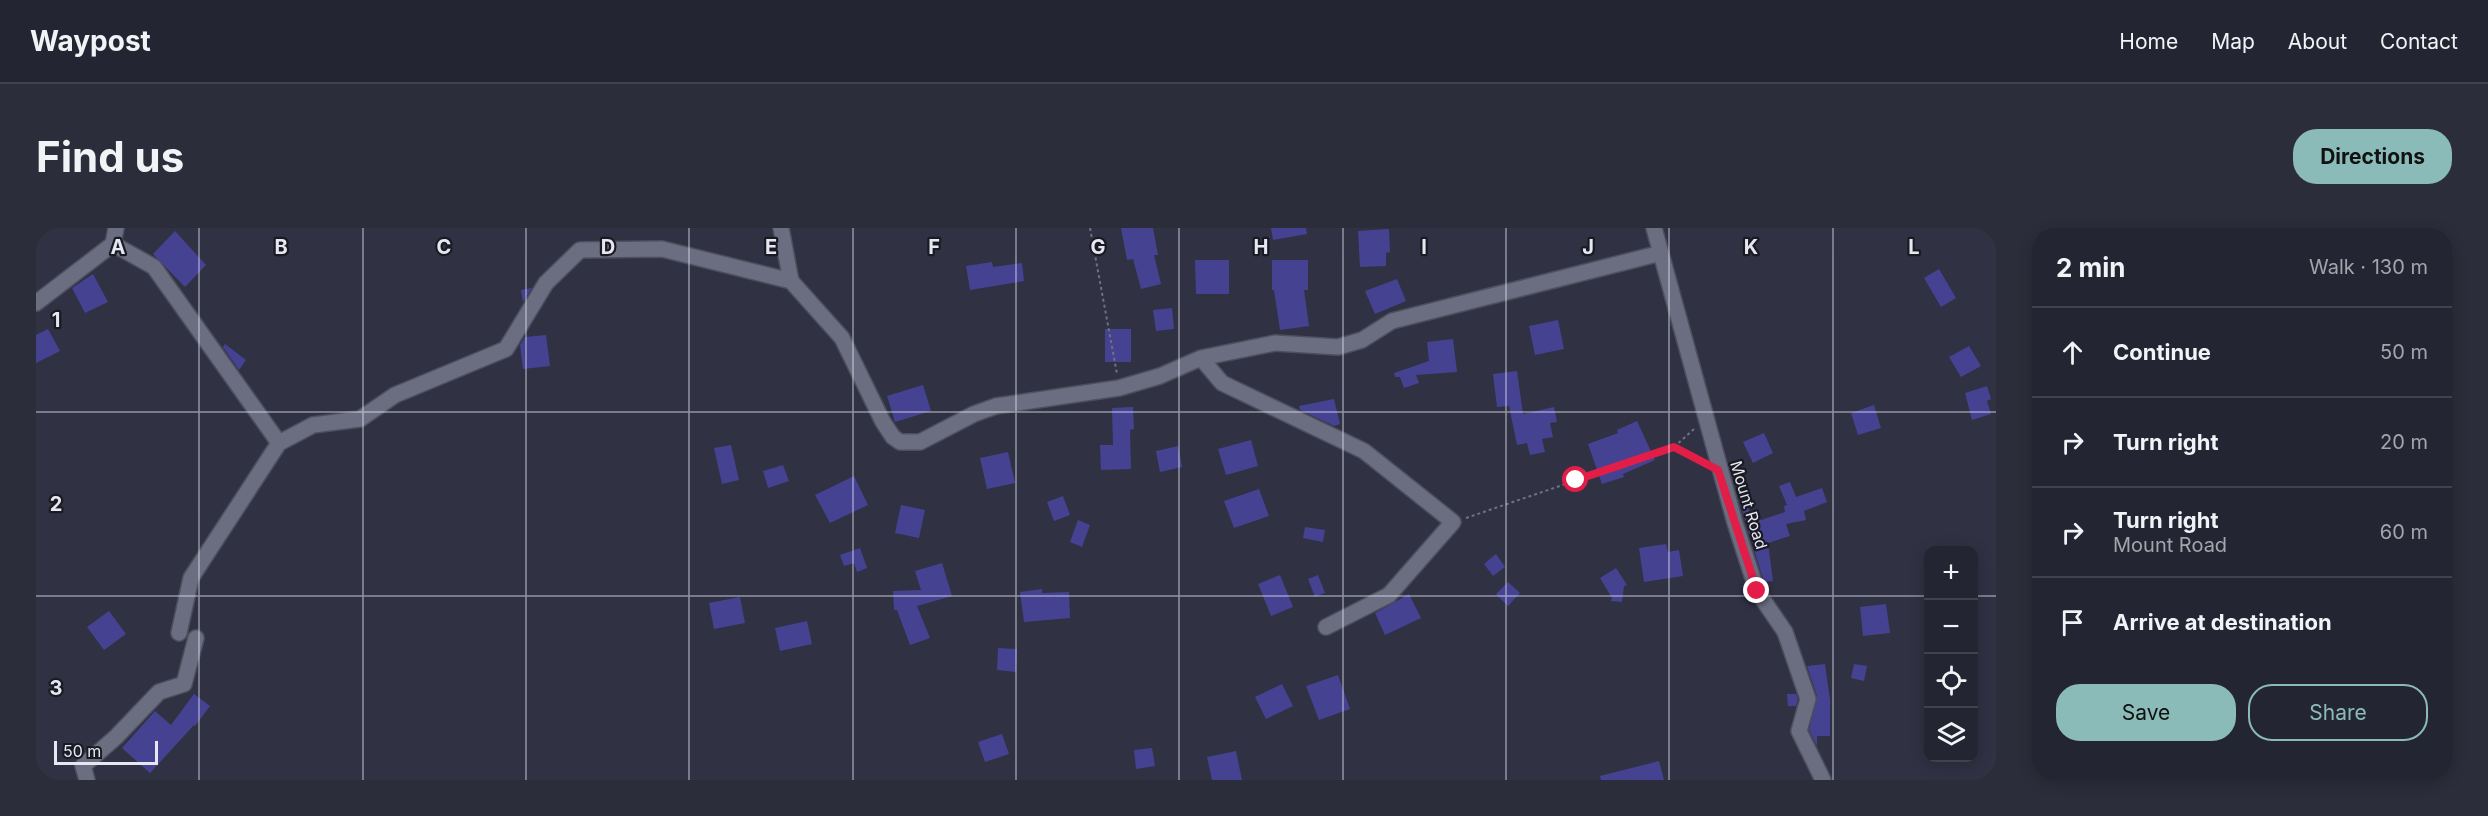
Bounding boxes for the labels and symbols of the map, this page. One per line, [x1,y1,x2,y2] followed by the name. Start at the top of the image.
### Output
[111,235,126,259] text: A
[274,235,288,259] text: B
[437,235,451,259] text: C
[601,235,615,259] text: D
[765,235,777,259] text: E
[928,235,940,259] text: F
[1090,235,1106,259] text: G
[1254,235,1268,259] text: H
[1421,235,1427,259] text: I
[1582,235,1594,259] text: J
[1744,235,1758,259] text: K
[1908,235,1920,259] text: L
[52,308,60,332] text: 1
[1726,458,1772,552] street label: Mount Road
[1562,466,1588,492] route start
[50,492,62,516] text: 2
[1743,577,1769,603] route end
[50,676,62,700] text: 3
[54,738,158,766] scale bar

